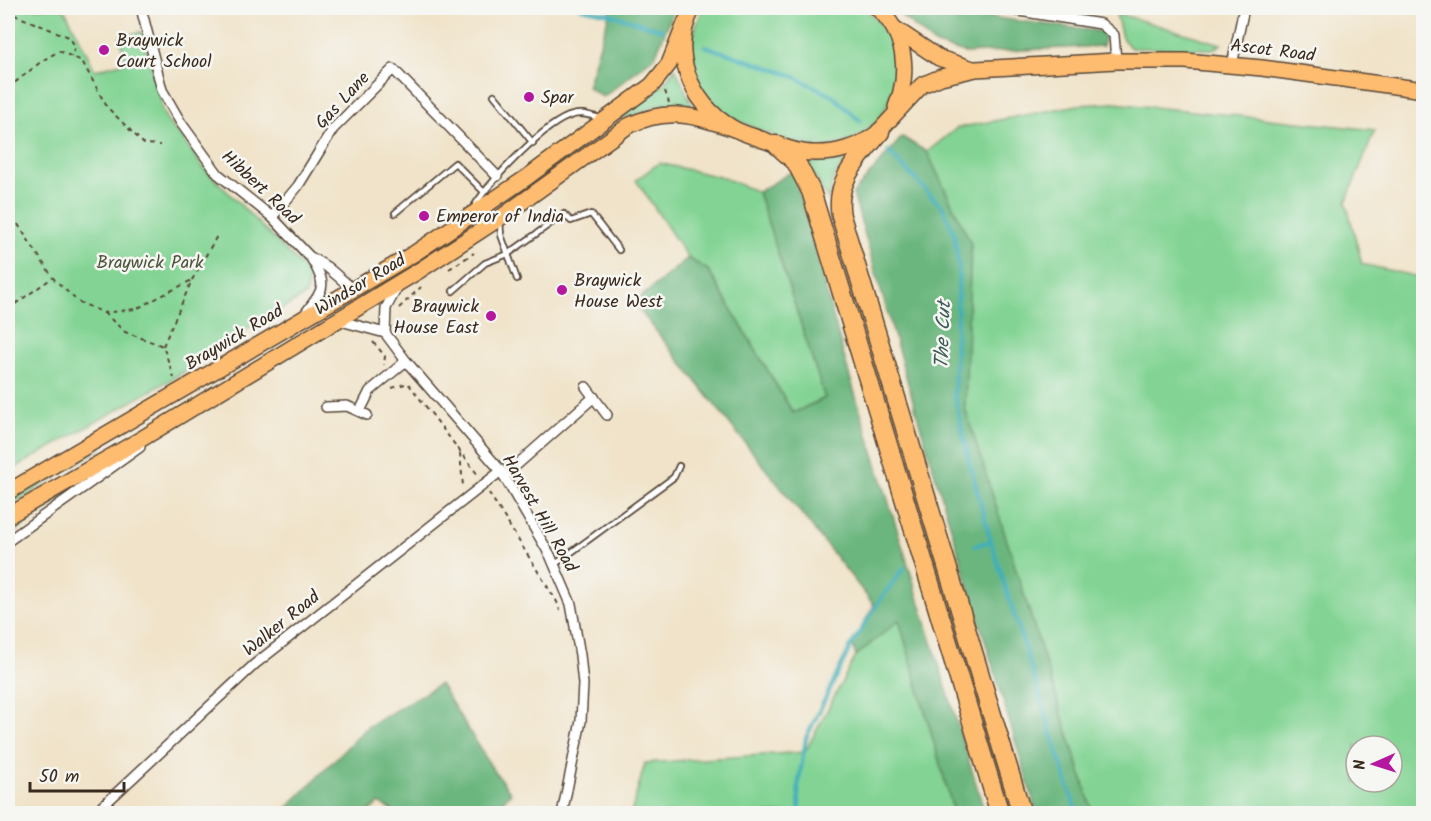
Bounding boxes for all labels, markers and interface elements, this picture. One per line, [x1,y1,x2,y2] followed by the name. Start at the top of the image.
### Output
[116,27,212,77] place label: Braywick Court School
[1229,32,1318,71] street label: Ascot Road
[97,43,111,57] marker: Braywick Court School
[309,65,378,137] street label: Gas Lane
[541,84,575,113] place label: Spar
[522,90,536,104] marker: Spar
[214,144,307,233] street label: Hibbert Road
[436,203,564,232] place label: Emperor of India
[417,209,431,223] marker: Emperor of India
[310,246,413,324] street label: Windsor Road
[97,249,204,278] park label: Braywick Park
[574,267,664,317] place label: Braywick House West
[555,283,569,297] marker: Braywick House West
[394,293,480,343] place label: Braywick House East
[180,297,290,379] street label: Braywick Road
[927,297,961,369] water label: The Cut
[484,309,498,323] marker: Braywick House East
[493,449,585,579] street label: Harvest Hill Road
[237,583,328,665] street label: Walker Road
[1344,734,1404,794] north arrow
[30,755,124,793] scale bar
[1348,759,1373,770] text: N
[39,763,79,792] text: 50 m

